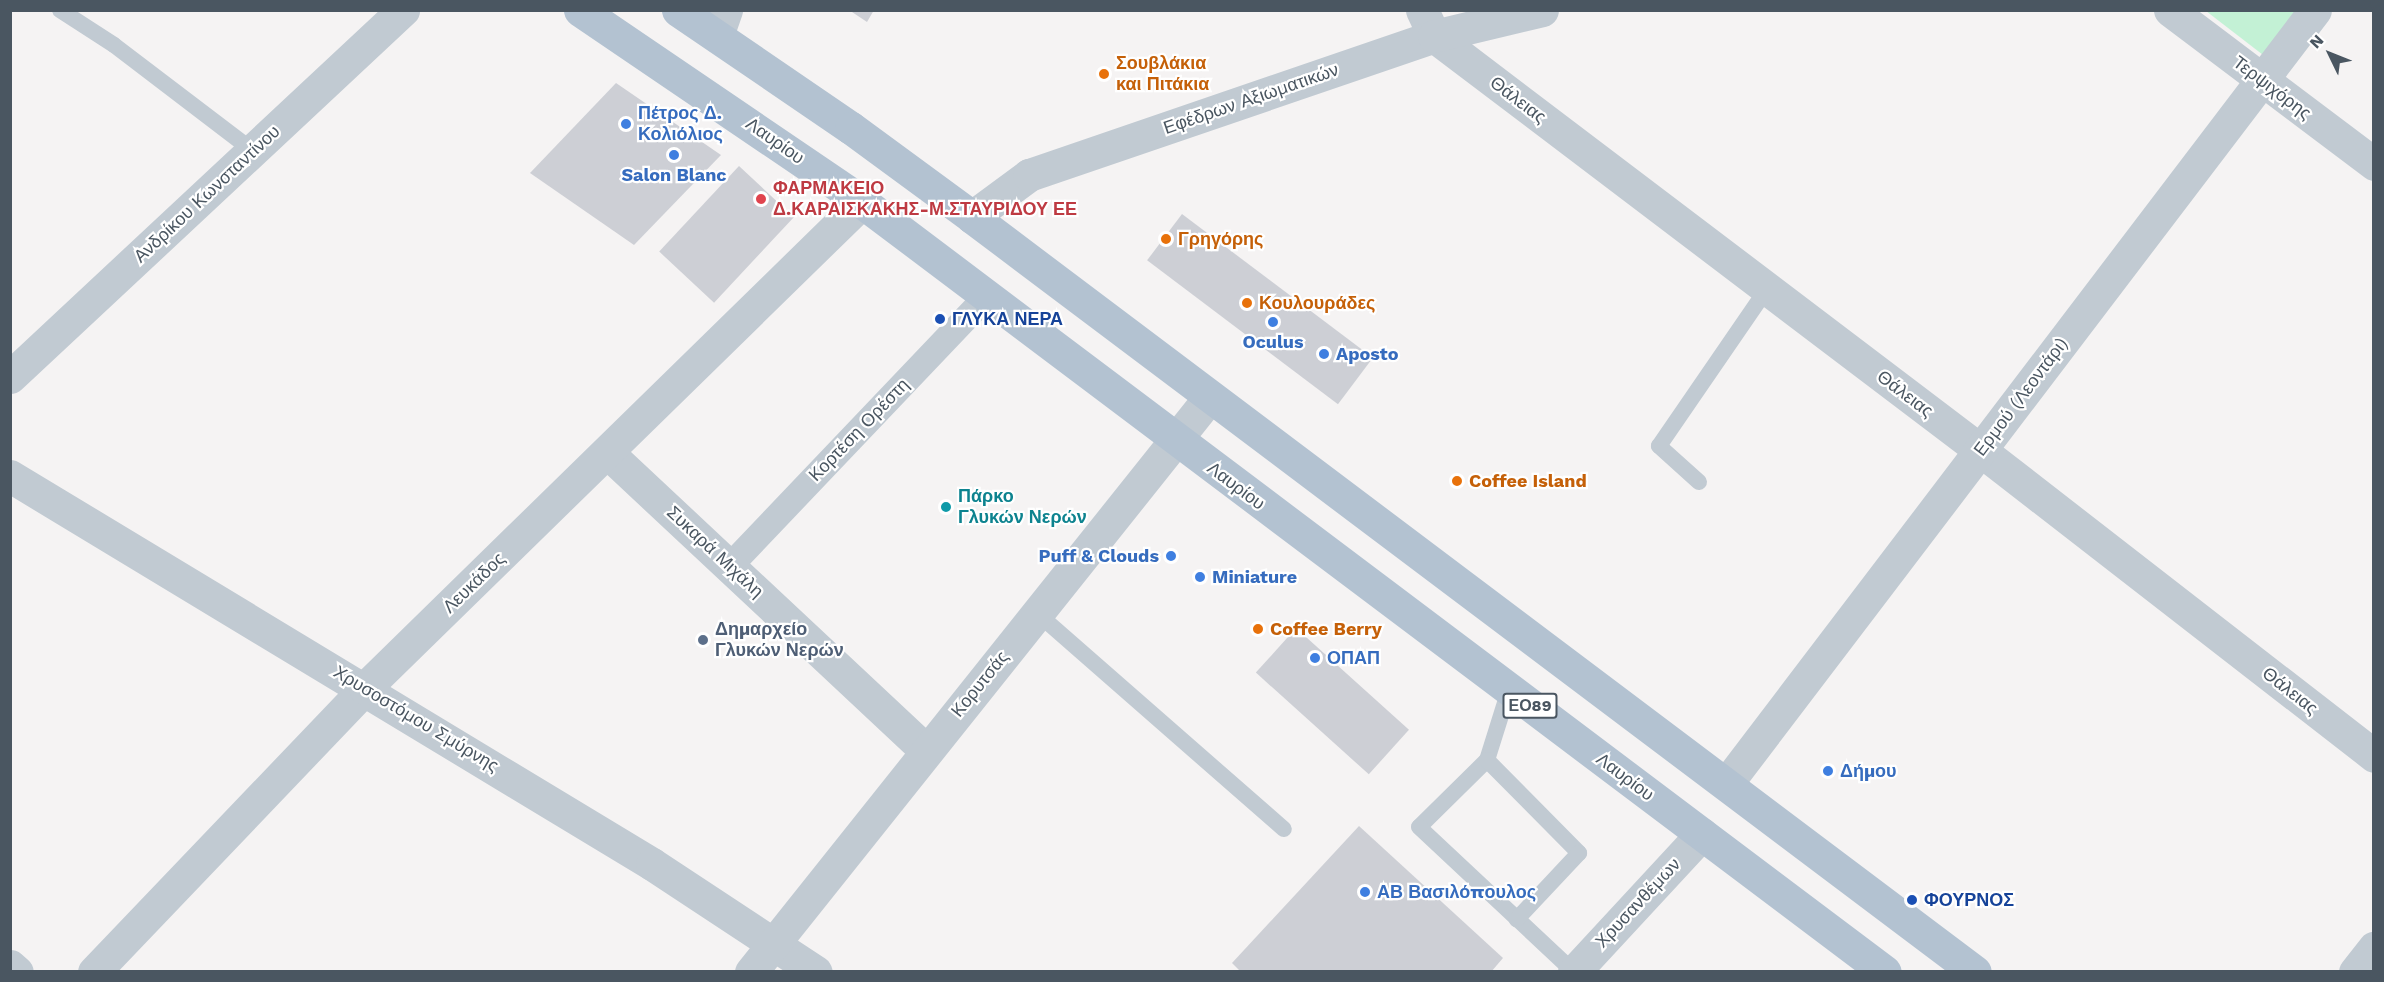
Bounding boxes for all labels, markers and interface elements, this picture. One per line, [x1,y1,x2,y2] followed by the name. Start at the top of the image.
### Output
[2300,24,2360,84] north arrow
[2305,31,2327,52] text: N
[2229,52,2315,124] street label: Τερψιχόρης
[1116,53,1209,96] place label: Σουβλάκια και Πιτάκια
[1161,59,1341,139] street label: Εφέδρων Αξιωματικών
[1097,67,1111,81] marker: Σουβλάκια και Πιτάκια
[1486,72,1550,128] street label: Θάλειας
[638,103,723,146] place label: Πέτρος Δ. Κολιόλιος
[742,113,808,169] street label: Λαυρίου
[619,117,633,131] marker: Πέτρος Δ. Κολιόλιος
[129,121,285,267] street label: Ανδρίκου Κωνσταντίνου
[667,148,681,162] marker: Salon Blanc
[621,164,727,186] place label: Salon Blanc
[773,178,1077,220] place label: ΦΑΡΜΑΚΕΙΟ Δ.ΚΑΡΑΙΣΚΑΚΗΣ-Μ.ΣΤΑΥΡΙΔΟΥ ΕΕ
[754,192,768,206] marker: ΦΑΡΜΑΚΕΙΟ Δ.ΚΑΡΑΙΣΚΑΚΗΣ-Μ.ΣΤΑΥΡΙΔΟΥ ΕΕ
[1178,228,1263,250] place label: Γρηγόρης
[1159,232,1173,246] marker: Γρηγόρης
[1259,292,1375,314] place label: Κουλουράδες
[1240,296,1254,310] marker: Κουλουράδες
[952,308,1063,330] place label: ΓΛΥΚΑ ΝΕΡΑ
[933,312,947,326] marker: ΓΛΥΚΑ ΝΕΡΑ
[1266,315,1280,329] marker: Oculus
[1242,331,1304,353] place label: Oculus
[1969,334,2073,460] street label: Ερμού (Λεοντάρι)
[1336,343,1398,365] place label: Aposto
[1317,347,1331,361] marker: Aposto
[1873,366,1937,422] street label: Θάλειας
[804,374,914,486] street label: Κορτέση Ορέστη
[1203,457,1269,515] street label: Λαυρίου
[1469,470,1587,492] place label: Coffee Island
[1450,474,1464,488] marker: Coffee Island
[958,486,1087,528] place label: Πάρκο Γλυκών Νερών
[939,500,953,514] marker: Πάρκο Γλυκών Νερών
[662,502,768,602] street label: Συκαρά Μιχάλη
[1038,545,1159,567] place label: Puff & Clouds
[439,548,509,618] street label: Λευκάδος
[1164,549,1178,563] marker: Puff & Clouds
[1212,566,1297,588] place label: Miniature
[1193,570,1207,584] marker: Miniature
[1270,618,1382,640] place label: Coffee Berry
[715,619,844,662] place label: Δημαρχείο Γλυκών Νερών
[1251,622,1265,636] marker: Coffee Berry
[696,633,710,647] marker: Δημαρχείο Γλυκών Νερών
[947,647,1013,721] street label: Κορυτσάς
[1327,647,1380,669] place label: ΟΠΑΠ
[1308,651,1322,665] marker: ΟΠΑΠ
[330,661,502,777] street label: Χρυσοστόμου Σμύρνης
[2258,663,2322,719] street label: Θάλειας
[1502,693,1558,719] road number: ΕΟ89
[1592,748,1658,806] street label: Λαυρίου
[1840,760,1897,782] place label: Δήμου
[1821,764,1835,778] marker: Δήμου
[1591,854,1685,952] street label: Χρυσανθέμων
[1377,881,1536,903] place label: ΑΒ Βασιλόπουλος
[1358,885,1372,899] marker: ΑΒ Βασιλόπουλος
[1924,889,2014,911] place label: ΦΟΥΡΝΟΣ
[1905,893,1919,907] marker: ΦΟΥΡΝΟΣ

